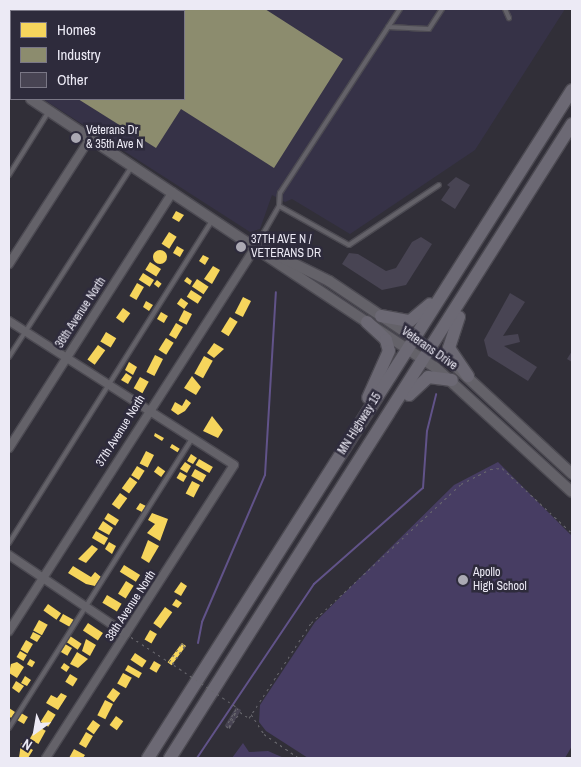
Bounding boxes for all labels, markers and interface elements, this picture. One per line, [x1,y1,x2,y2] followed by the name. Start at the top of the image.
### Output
[10,10,185,100] legend
[57,19,96,40] text: Homes
[57,44,101,65] text: Industry
[57,69,88,90] text: Other
[86,124,144,152] place label: Veterans Dr & 35th Ave N
[70,132,82,144] marker: Veterans Dr & 35th Ave N
[251,233,321,261] place label: 37TH AVE N / VETERANS DR
[235,241,247,253] marker: 37TH AVE N / VETERANS DR
[53,275,109,351] street label: 36th Avenue North
[398,324,460,374] street label: Veterans Drive
[335,391,385,457] street label: MN Highway 15
[93,392,149,470] street label: 37th Avenue North
[473,566,527,594] place label: Apollo High School
[103,568,159,644] street label: 38th Avenue North
[457,574,469,586] marker: Apollo High School
[10,707,60,757] north arrow
[19,735,35,755] text: N

